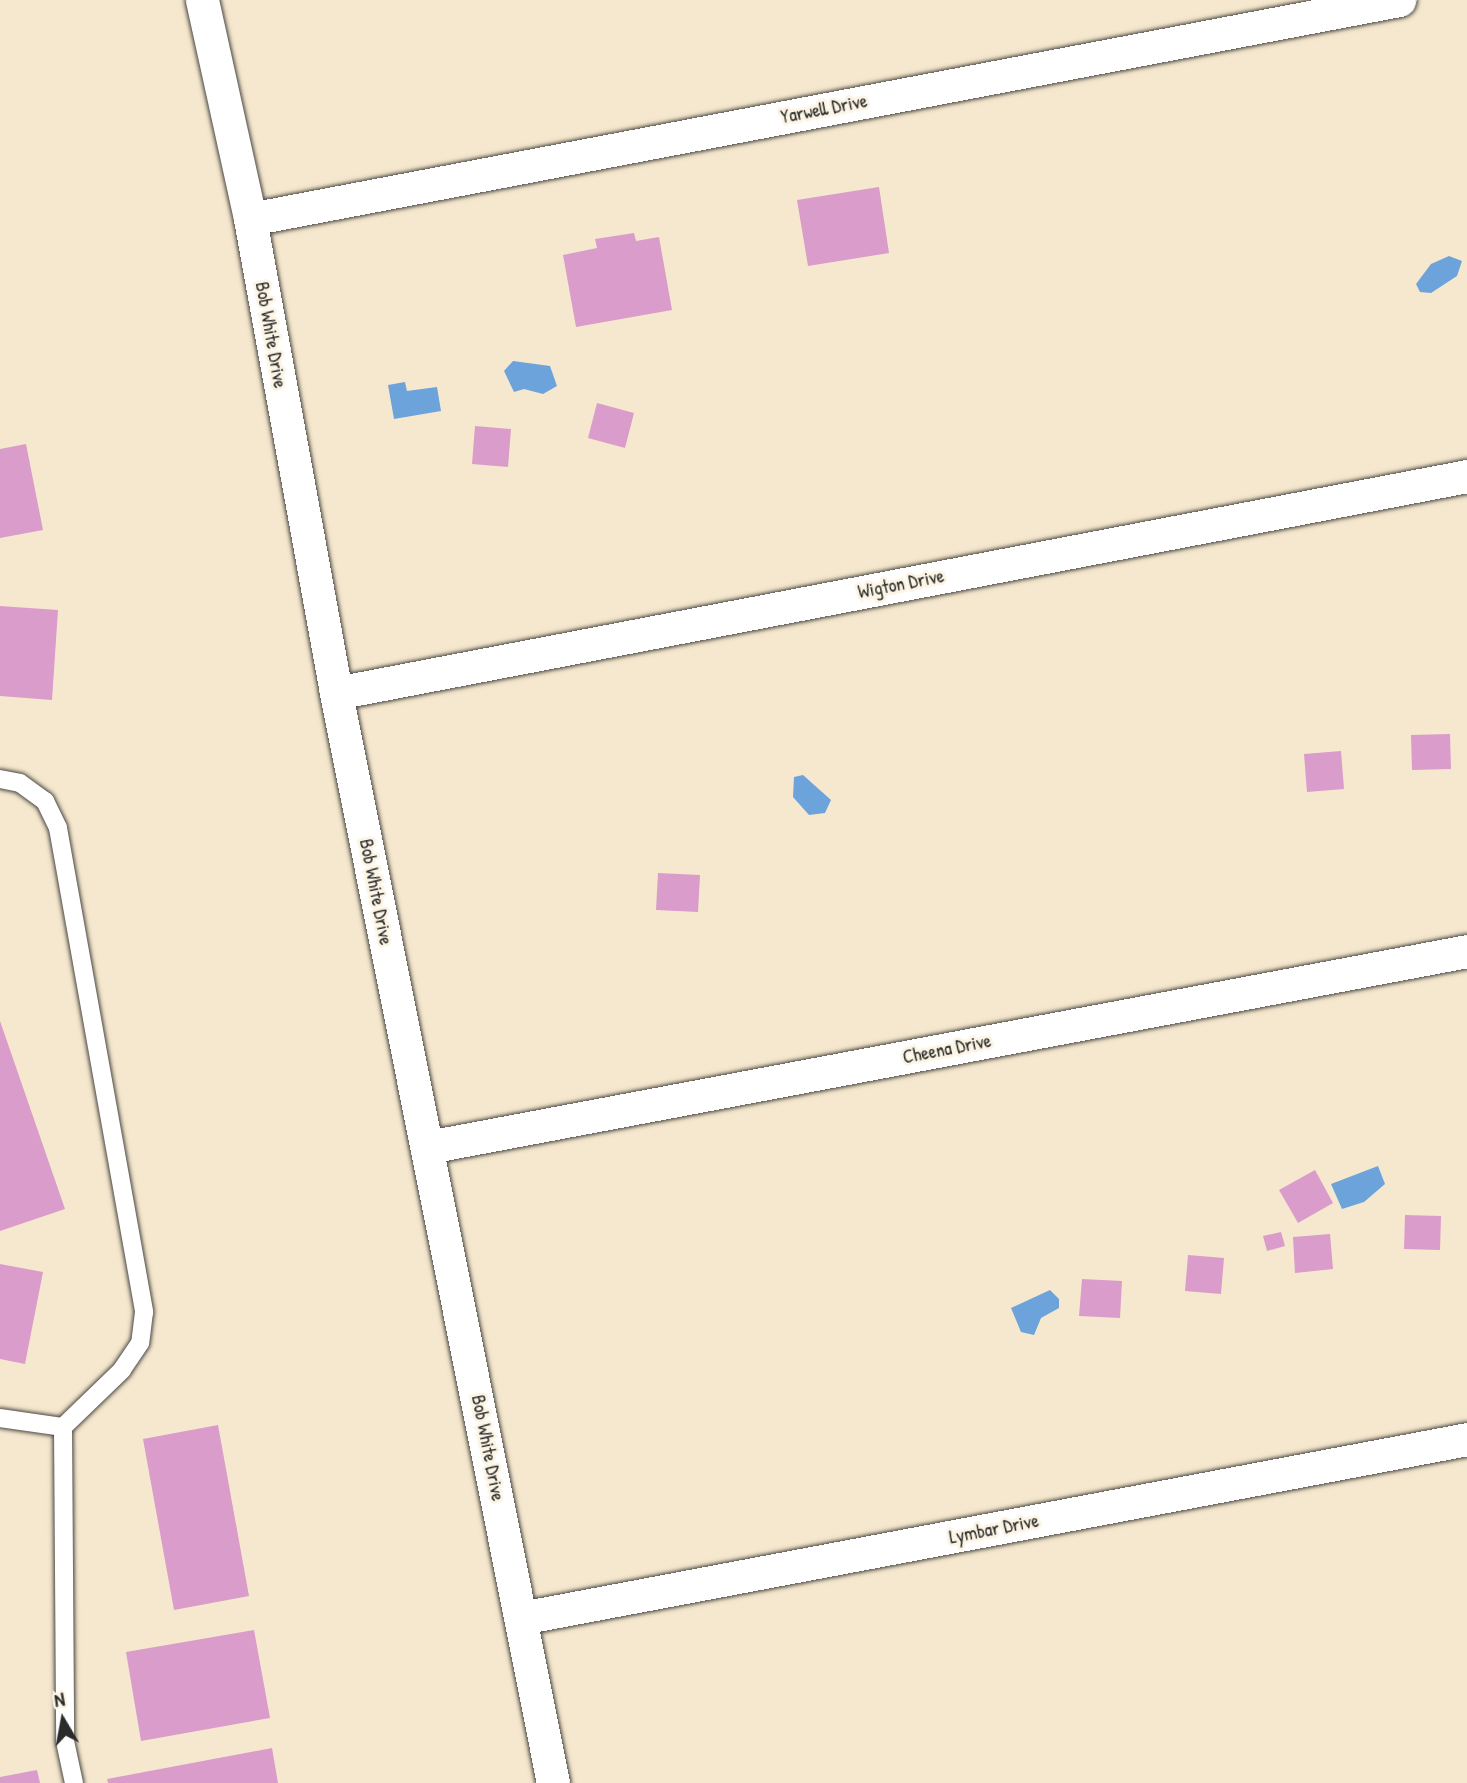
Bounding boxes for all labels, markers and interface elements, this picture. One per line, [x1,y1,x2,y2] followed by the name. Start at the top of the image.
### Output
[779,89,869,129] street label: Yarwell Drive
[250,280,292,390] street label: Bob White Drive
[856,564,946,604] street label: Wigton Drive
[355,837,397,947] street label: Bob White Drive
[901,1029,993,1069] street label: Cheena Drive
[467,1393,509,1503] street label: Bob White Drive
[947,1509,1041,1549] street label: Lymbar Drive
[28,1685,98,1755] north arrow
[52,1686,67,1713] text: N

